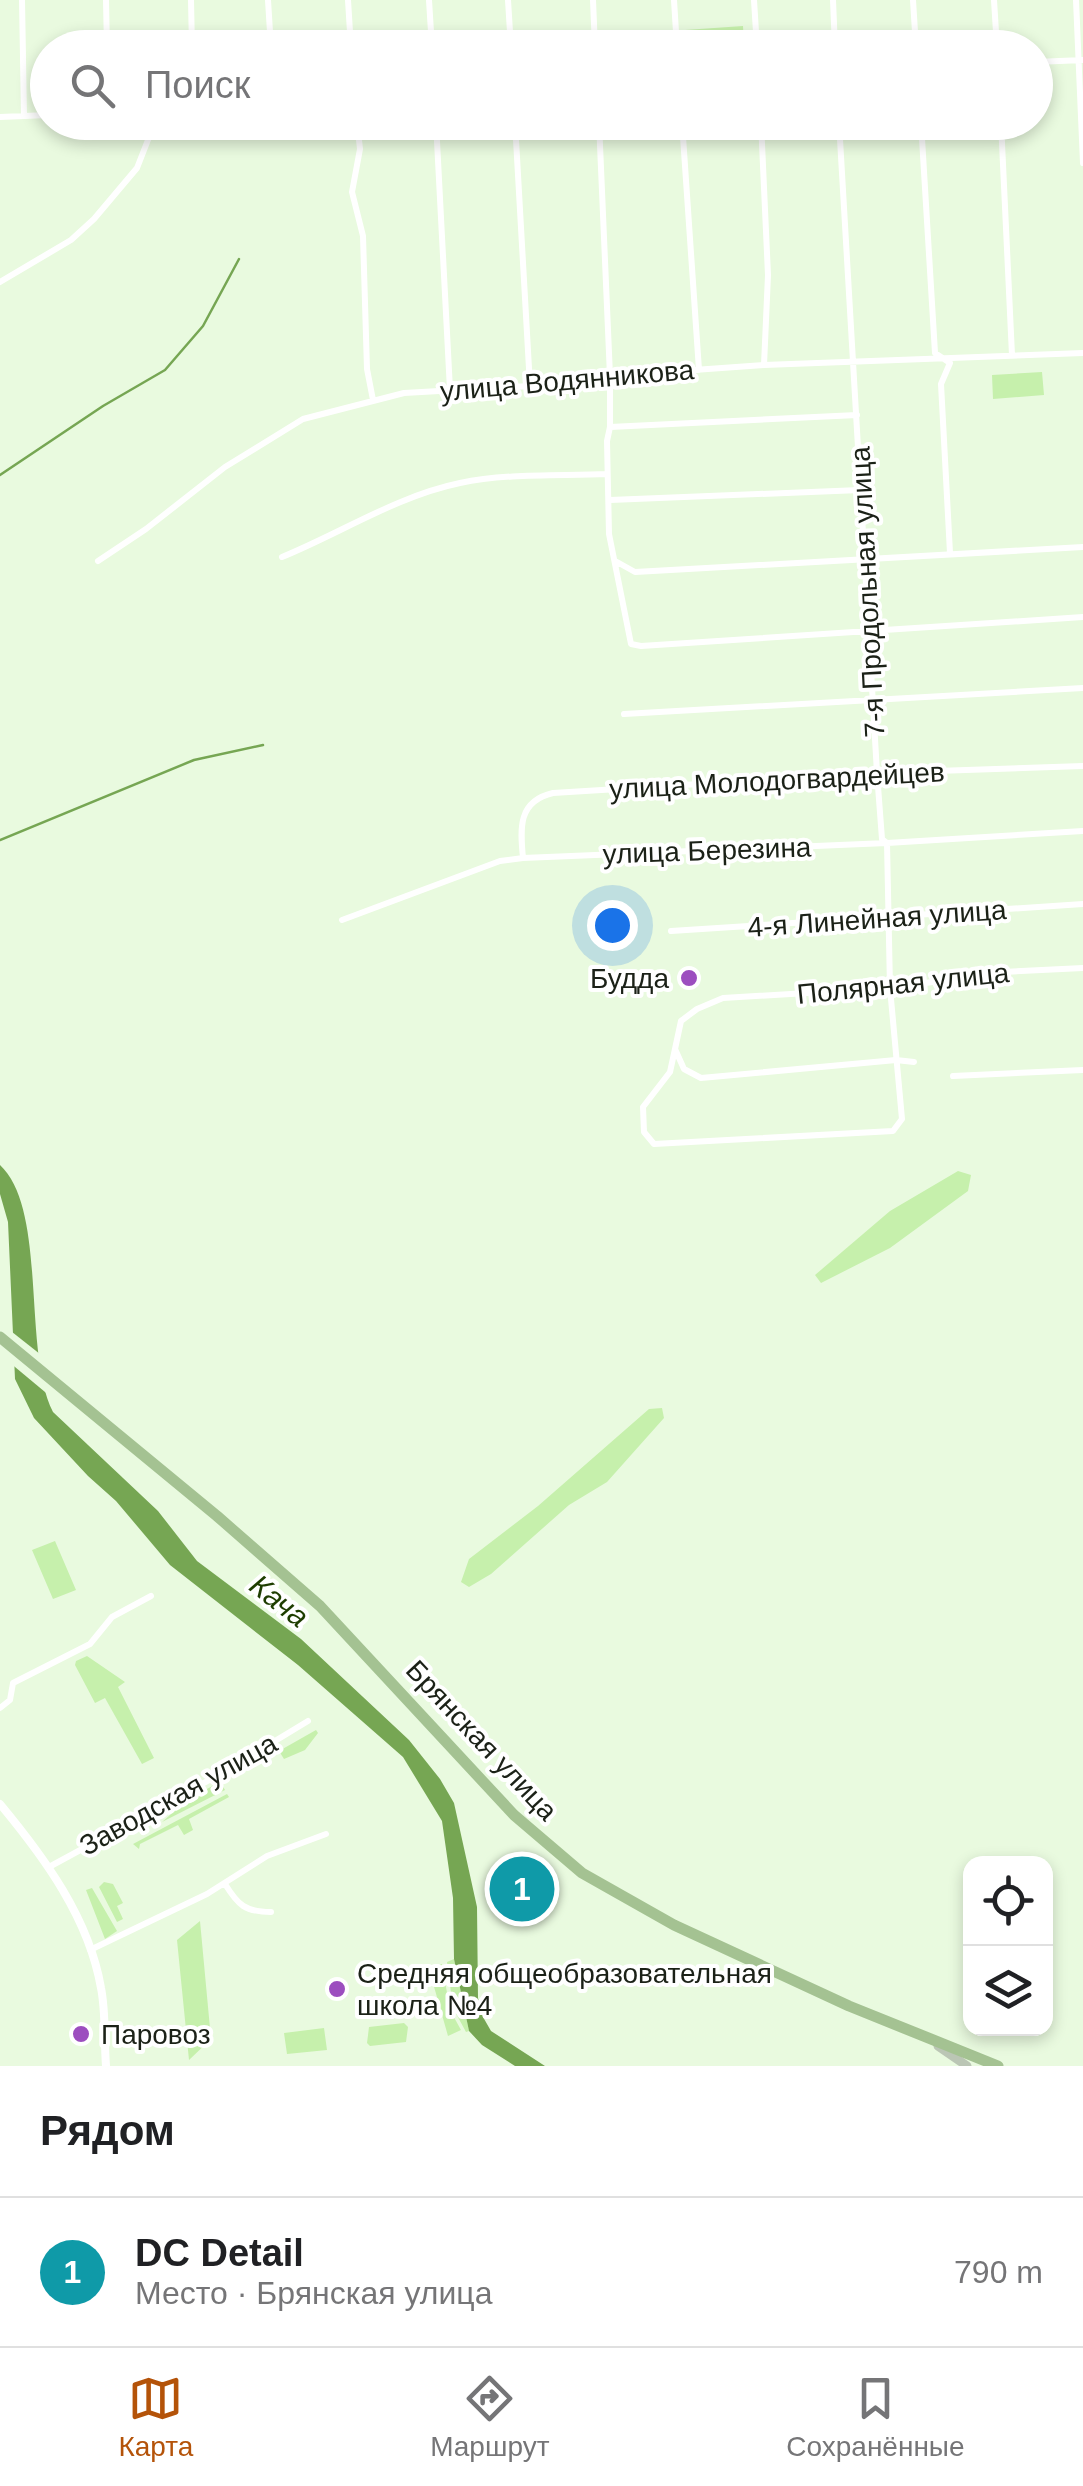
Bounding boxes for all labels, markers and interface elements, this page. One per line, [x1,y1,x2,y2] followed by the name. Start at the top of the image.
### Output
[30,30,1053,140] search box
[65,58,120,113] icon: search
[145,64,250,106] text: Поиск
[439,354,696,407] street label: улица Водянникова
[844,445,891,738] street label: 7-я Продольная улица
[609,756,946,805] street label: улица Молодогвардейцев
[602,831,812,870] street label: улица Березина
[747,894,1008,943] street label: 4-я Линейная улица
[587,900,638,951] your location
[795,957,1011,1010] street label: Полярная улица
[590,963,669,994] place label: Будда
[678,967,700,989] marker: Будда
[244,1568,315,1633] water label: Кача
[400,1654,564,1827] street label: Брянская улица
[74,1727,283,1861] street label: Заводская улица
[490,1852,554,1926] pin: 1
[963,1856,1053,2036] map controls
[963,1856,1053,1946] button: locate
[963,1946,1053,2036] button: layers
[357,1958,772,2021] place label: Средняя общеобразовательная школа №4
[326,1978,348,2000] marker: Средняя общеобразовательная школа №4
[101,2019,211,2050] place label: Паровоз
[70,2023,92,2045] marker: Паровоз
[40,2107,175,2154] text: Рядом
[135,2232,304,2274] text: DC Detail
[64,2254,81,2290] text: 1
[954,2254,1043,2290] text: 790 m
[135,2275,492,2311] text: Место · Брянская улица
[118,2371,193,2463] tab: Карта
[430,2371,549,2463] tab: Маршрут
[786,2371,965,2463] tab: Сохранённые

